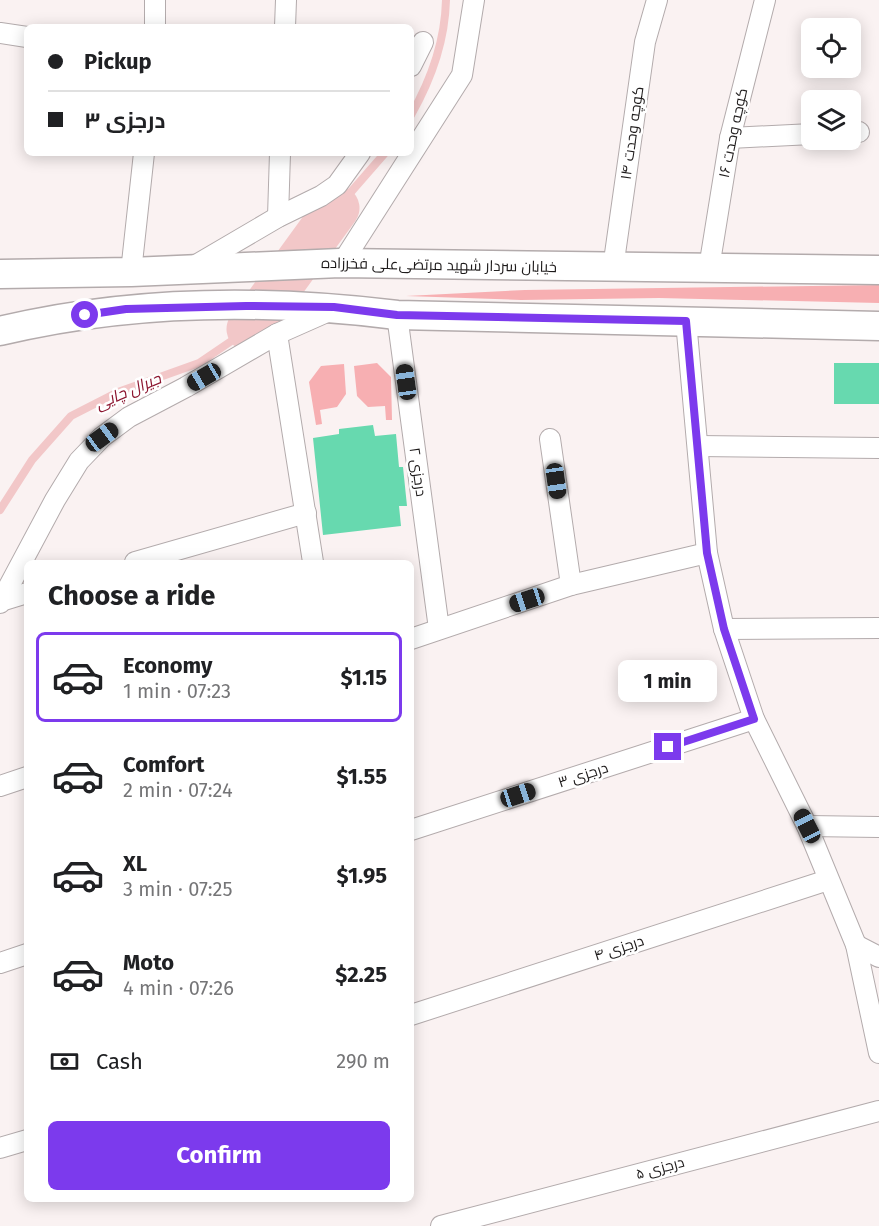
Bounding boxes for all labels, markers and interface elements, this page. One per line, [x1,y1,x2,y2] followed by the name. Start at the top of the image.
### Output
[801,18,861,150] map controls
[801,18,861,78] button: locate
[84,48,152,75] text: Pickup
[617,85,648,181] street label: کوچه وحدت ۱۴
[715,87,752,180] street label: کوچه وحدت ۱۶
[801,90,861,150] button: layers
[84,107,165,134] text: درجزی ۳
[321,254,557,277] street label: خیابان سردار شهید مرتضی‌علی فخرزاده
[71,301,98,328] route start
[184,360,224,394] car
[395,363,417,401] car
[92,368,165,414] water label: جیرال چایی
[82,419,122,455] car
[405,446,430,498] street label: درجزی ۲
[545,462,567,500] car
[48,580,215,612] text: Choose a ride
[507,586,547,614] car
[51,650,105,704] icon: car
[123,652,212,679] text: Economy
[618,660,718,702] callout: 1 min
[340,664,387,691] text: $1.15
[643,669,692,693] text: 1 min
[123,679,231,703] text: 1 min · 07:23
[654,733,681,760] route end
[51,749,105,803] icon: car
[123,751,204,778] text: Comfort
[556,758,611,792] street label: درجزی ۳
[337,763,387,790] text: $1.55
[123,778,233,802] text: 2 min · 07:24
[498,781,538,809] car
[791,806,823,846] car
[51,848,105,902] icon: car
[123,850,147,877] text: XL
[337,862,387,889] text: $1.95
[123,877,233,901] text: 3 min · 07:25
[592,931,647,965] street label: درجزی ۴
[51,947,105,1001] icon: car
[123,949,174,976] text: Moto
[335,961,387,988] text: $2.25
[123,976,234,1000] text: 4 min · 07:26
[48,1045,81,1078] icon: cash
[96,1048,143,1075] text: Cash
[336,1049,390,1073] text: 290 m
[48,1121,390,1190] button: Confirm
[634,1153,687,1184] street label: درجزی ۵

